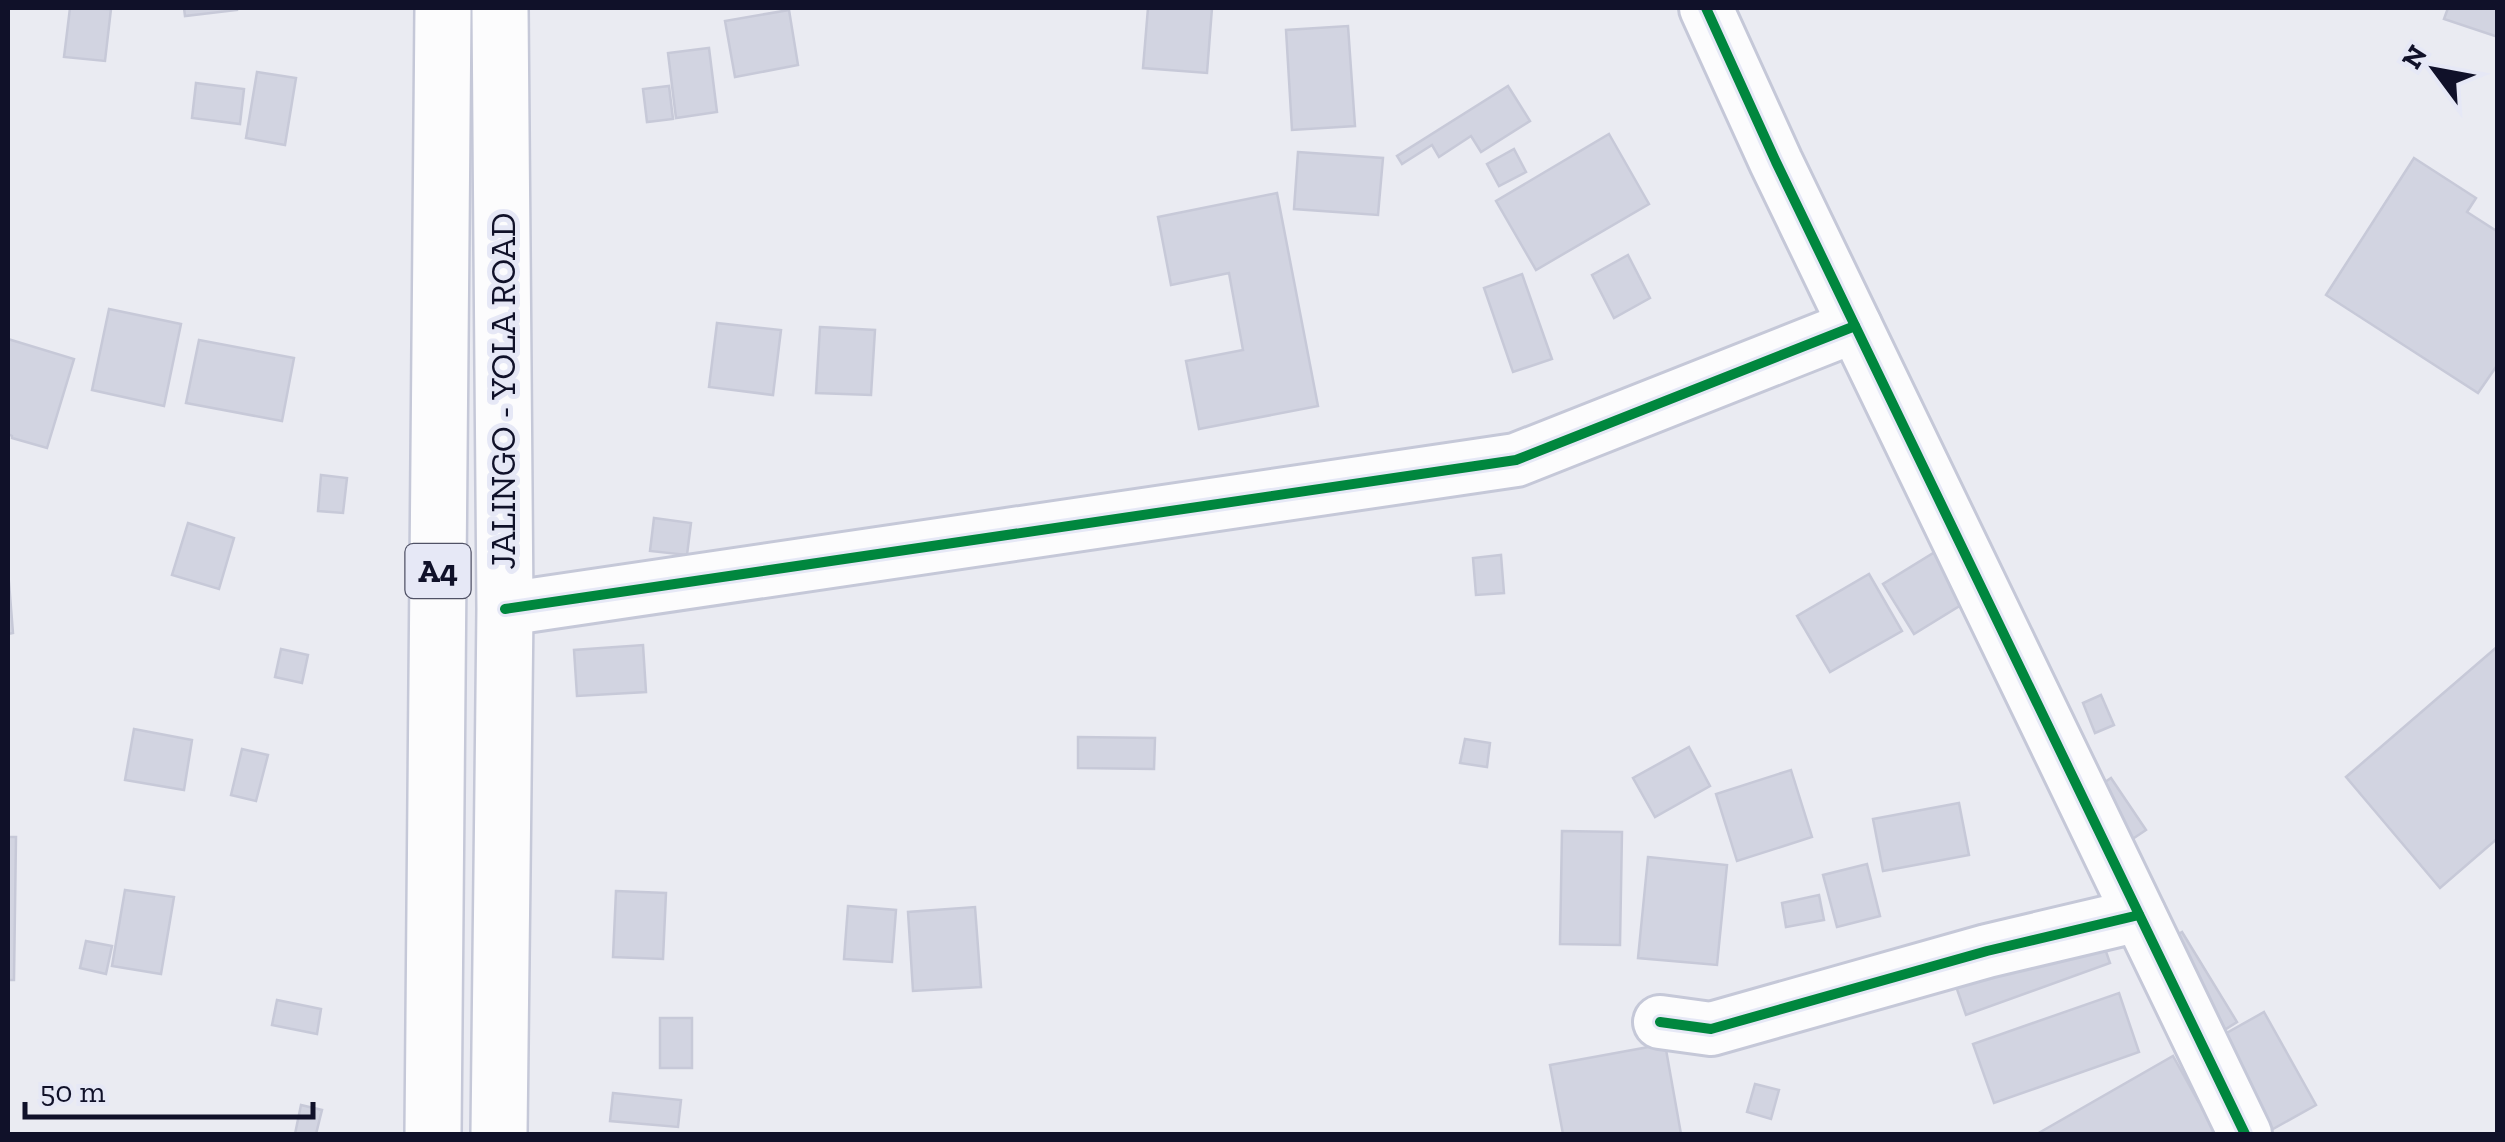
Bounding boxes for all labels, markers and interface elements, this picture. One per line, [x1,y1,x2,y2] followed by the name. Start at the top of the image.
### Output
[2385,20,2485,120] north arrow
[2395,39,2434,75] text: N
[482,213,524,569] street label: JALINGO - YOLA ROAD
[406,544,470,598] road number: A4
[25,1057,312,1119] scale bar
[40,1074,105,1110] text: 50 m

